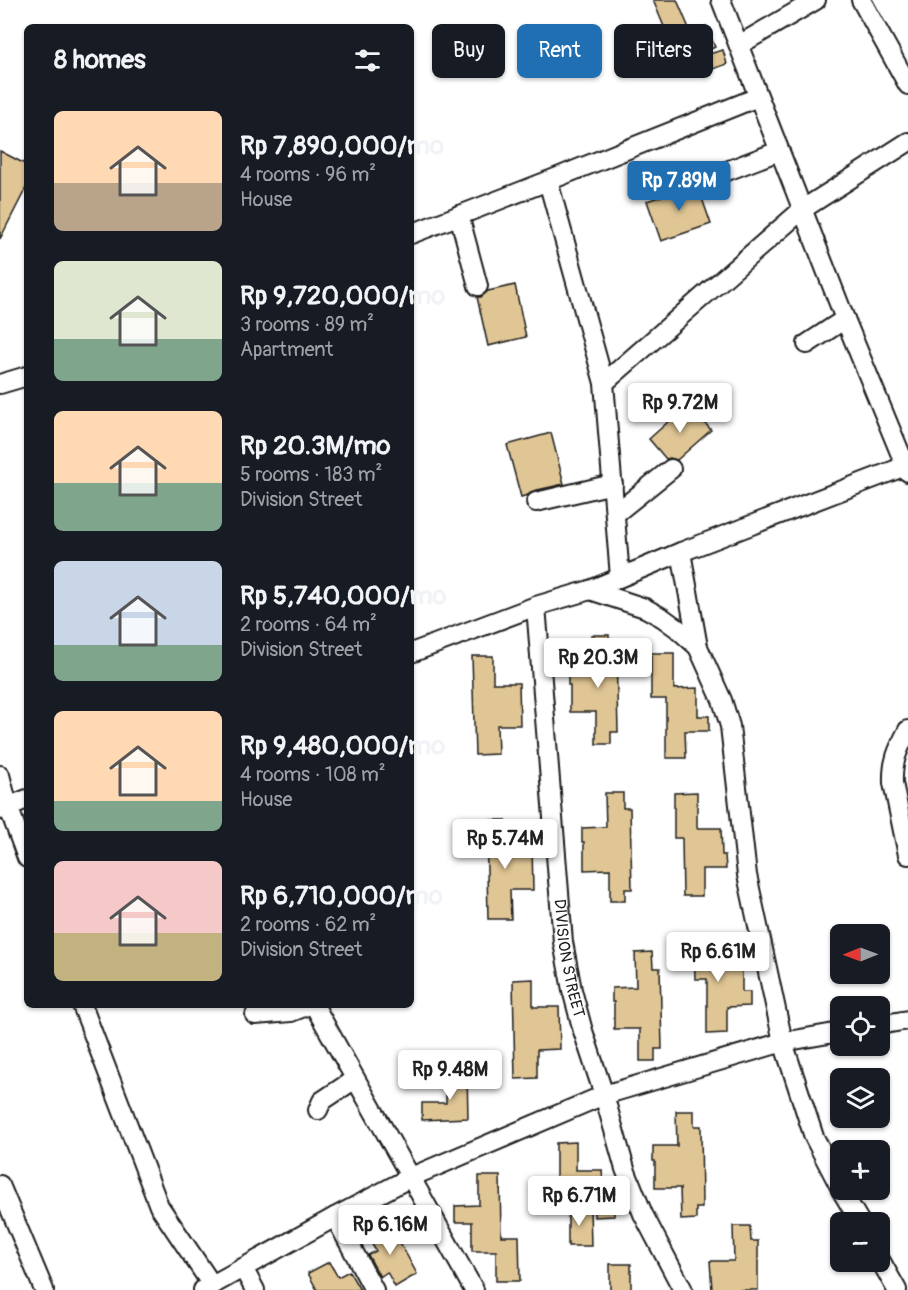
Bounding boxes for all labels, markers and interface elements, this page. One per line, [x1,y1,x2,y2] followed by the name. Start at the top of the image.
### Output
[432,24,505,78] chip: Buy
[517,24,602,78] chip: Rent
[614,24,713,78] chip: Filters
[54,44,146,76] text: 8 homes
[351,44,384,77] icon: filters
[240,130,444,162] text: Rp 7,890,000/mo
[102,135,174,207] icon: home
[617,161,741,212] pin: Rp 7.89M
[240,162,376,187] text: 4 rooms · 96 m²
[641,168,717,193] text: Rp 7.89M
[240,187,292,212] text: House
[240,280,445,312] text: Rp 9,720,000/mo
[102,285,174,357] icon: home
[240,312,374,337] text: 3 rooms · 89 m²
[240,337,333,362] text: Apartment
[618,383,742,434] pin: Rp 9.72M
[642,390,718,415] text: Rp 9.72M
[240,430,391,462] text: Rp 20.3M/mo
[102,435,174,507] icon: home
[240,462,382,487] text: 5 rooms · 183 m²
[240,487,362,512] text: Division Street
[240,580,447,612] text: Rp 5,740,000/mo
[102,585,174,657] icon: home
[240,612,377,637] text: 2 rooms · 64 m²
[240,637,362,662] text: Division Street
[536,638,660,689] pin: Rp 20.3M
[558,645,638,670] text: Rp 20.3M
[240,730,445,762] text: Rp 9,480,000/mo
[102,735,174,807] icon: home
[240,762,386,787] text: 4 rooms · 108 m²
[240,787,292,812] text: House
[443,819,567,870] pin: Rp 5.74M
[466,826,544,851] text: Rp 5.74M
[240,880,443,912] text: Rp 6,710,000/mo
[102,885,174,957] icon: home
[550,898,589,1020] street label: DIVISION STREET
[240,912,376,937] text: 2 rooms · 62 m²
[830,924,890,984] north arrow
[830,924,890,1272] map controls
[656,932,780,983] pin: Rp 6.61M
[240,937,362,962] text: Division Street
[680,939,756,964] text: Rp 6.61M
[830,996,890,1056] button: locate
[388,1050,512,1101] pin: Rp 9.48M
[412,1057,488,1082] text: Rp 9.48M
[830,1068,890,1128] button: layers
[830,1140,890,1200] button: +
[517,1176,641,1227] pin: Rp 6.71M
[542,1183,616,1208] text: Rp 6.71M
[328,1205,452,1256] pin: Rp 6.16M
[352,1212,428,1237] text: Rp 6.16M
[830,1212,890,1272] button: −

